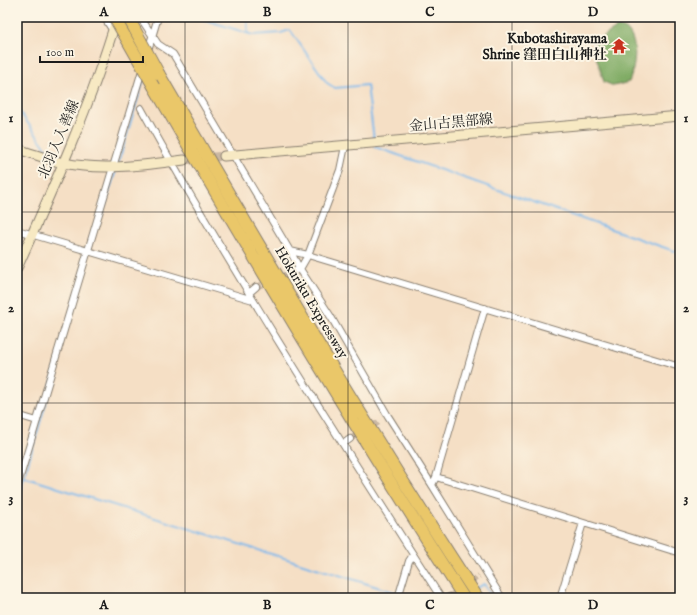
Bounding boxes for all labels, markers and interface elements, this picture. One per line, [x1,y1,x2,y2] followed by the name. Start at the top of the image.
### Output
[99,4,110,21] text: A
[263,4,272,21] text: B
[425,4,435,21] text: C
[588,4,599,21] text: D
[483,30,608,64] place label: Kubotashirayama Shrine 窪田白山神社
[610,37,628,55] temple icon: Kubotashirayama Shrine 窪田白山神社
[40,38,143,64] scale bar
[46,45,74,60] text: 100 m
[34,97,84,182] street label: 北羽入入善線
[9,110,14,127] text: 1
[408,110,494,136] street label: 金山古黒部線
[684,110,689,127] text: 1
[270,243,352,362] street label: Hokuriku Expressway
[8,300,14,317] text: 2
[683,300,689,317] text: 2
[9,490,14,507] text: 3
[684,490,689,507] text: 3
[99,597,110,614] text: A
[263,597,272,614] text: B
[425,597,435,614] text: C
[588,597,599,614] text: D

